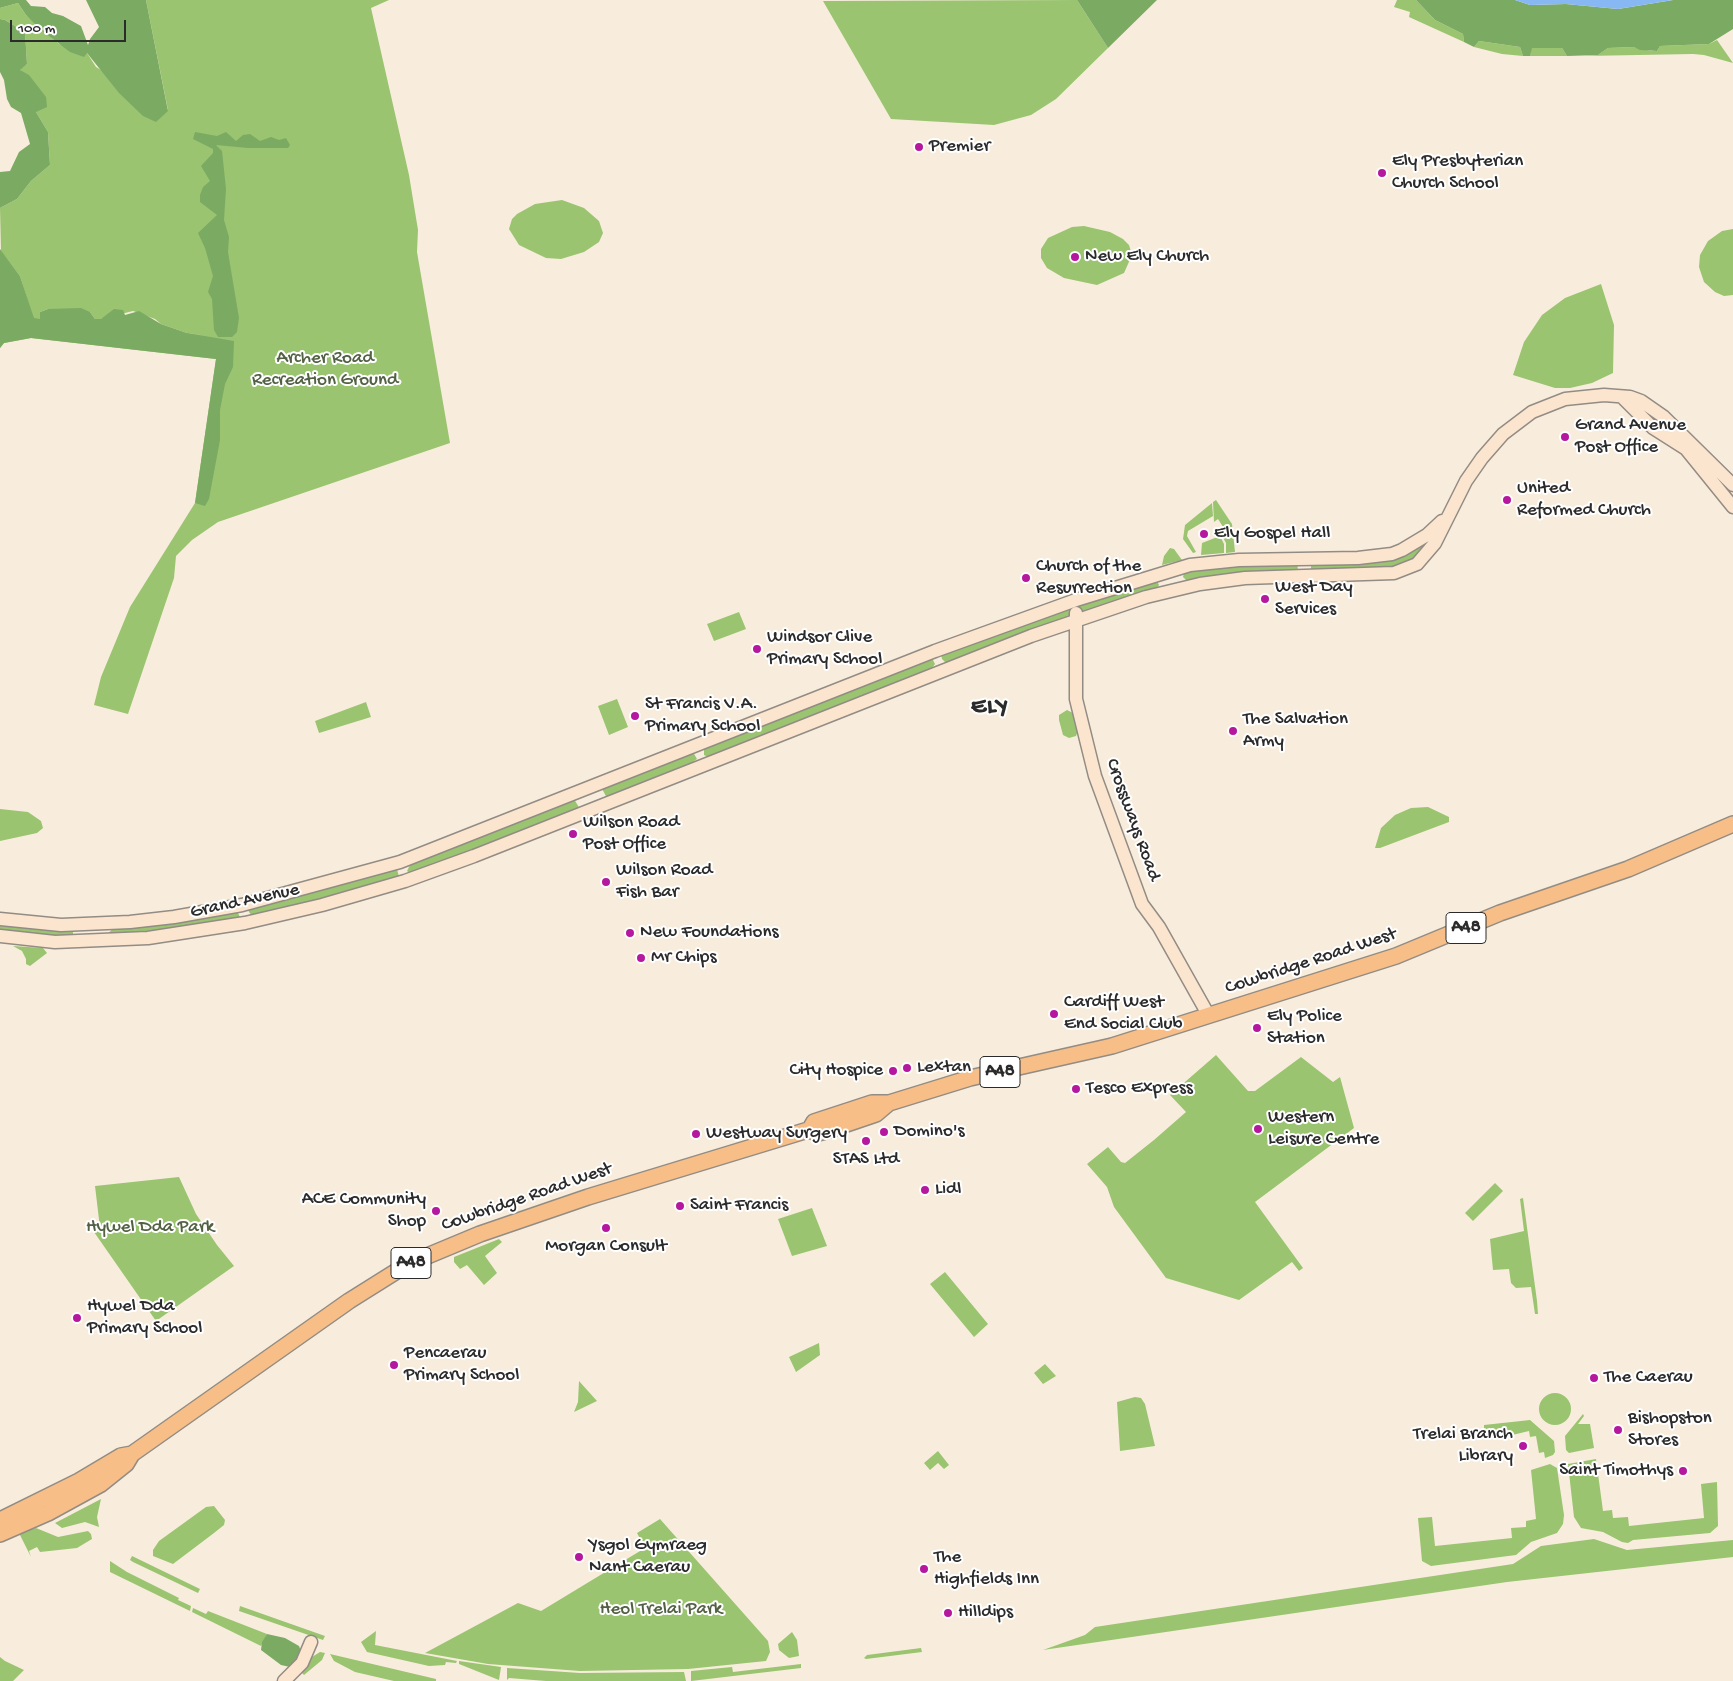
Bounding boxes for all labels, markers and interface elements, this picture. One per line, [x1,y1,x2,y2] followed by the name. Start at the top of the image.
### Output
[12,10,129,42] scale bar
[18,20,55,38] text: 100 m
[929,136,990,158] place label: Premier
[913,141,925,153] marker: Premier
[1392,151,1523,195] place label: Ely Presbyterian Church School
[1376,167,1388,179] marker: Ely Presbyterian Church School
[1085,246,1209,268] place label: New Ely Church
[1069,251,1081,263] marker: New Ely Church
[252,348,398,392] park label: Archer Road Recreation Ground
[1575,415,1686,459] place label: Grand Avenue Post Office
[1559,431,1571,443] marker: Grand Avenue Post Office
[1517,478,1651,522] place label: United Reformed Church
[1501,494,1513,506] marker: United Reformed Church
[1214,523,1330,545] place label: Ely Gospel Hall
[1198,528,1210,540] marker: Ely Gospel Hall
[1036,556,1141,600] place label: Church of the Resurrection
[1020,572,1032,584] marker: Church of the Resurrection
[1275,577,1352,621] place label: West Day Services
[1259,593,1271,605] marker: West Day Services
[767,627,882,671] place label: Windsor Clive Primary School
[751,643,763,655] marker: Windsor Clive Primary School
[645,694,760,738] place label: St Francis V.A. Primary School
[971,694,1009,722] district label: ELY
[1243,709,1348,753] place label: The Salvation Army
[629,710,641,722] marker: St Francis V.A. Primary School
[1227,725,1239,737] marker: The Salvation Army
[1099,756,1165,884] street label: Crossways Road
[583,812,679,856] place label: Wilson Road Post Office
[567,828,579,840] marker: Wilson Road Post Office
[616,860,712,904] place label: Wilson Road Fish Bar
[600,876,612,888] marker: Wilson Road Fish Bar
[188,879,302,925] street label: Grand Avenue
[1446,912,1486,944] road number: A48
[640,922,778,944] place label: New Foundations
[1222,924,1400,1000] street label: Cowbridge Road West
[624,927,636,939] marker: New Foundations
[651,947,716,969] place label: Mr Chips
[635,952,647,964] marker: Mr Chips
[1064,992,1182,1036] place label: Cardiff West End Social Club
[1267,1006,1342,1050] place label: Ely Police Station
[1048,1008,1060,1020] marker: Cardiff West End Social Club
[1251,1022,1263,1034] marker: Ely Police Station
[980,1056,1020,1088] road number: A48
[917,1057,971,1079] place label: Lextan
[790,1060,883,1082] place label: City Hospice
[901,1062,913,1074] marker: Lextan
[887,1065,899,1077] marker: City Hospice
[1086,1078,1193,1100] place label: Tesco Express
[1070,1083,1082,1095] marker: Tesco Express
[1268,1107,1379,1151] place label: Western Leisure Centre
[894,1121,965,1143] place label: Domino's
[706,1123,847,1145] place label: Westway Surgery
[1252,1123,1264,1135] marker: Western Leisure Centre
[878,1126,890,1138] marker: Domino's
[690,1128,702,1140] marker: Westway Surgery
[860,1135,872,1147] marker: STAS Ltd
[833,1149,899,1171] place label: STAS Ltd
[439,1158,615,1238] street label: Cowbridge Road West
[935,1179,961,1201] place label: Lidl
[919,1184,931,1196] marker: Lidl
[302,1189,426,1233] place label: ACE Community Shop
[690,1195,788,1217] place label: Saint Francis
[674,1200,686,1212] marker: Saint Francis
[430,1205,442,1217] marker: ACE Community Shop
[86,1217,214,1239] park label: Hywel Dda Park
[600,1222,612,1234] marker: Morgan Consult
[545,1236,667,1258] place label: Morgan Consult
[391,1248,431,1278] road number: A48
[87,1296,202,1340] place label: Hywel Dda Primary School
[71,1312,83,1324] marker: Hywel Dda Primary School
[404,1343,519,1387] place label: Pencaerau Primary School
[388,1359,400,1371] marker: Pencaerau Primary School
[1604,1367,1693,1389] place label: The Caerau
[1588,1372,1600,1384] marker: The Caerau
[1628,1408,1712,1452] place label: Bishopston Stores
[1413,1424,1513,1468] place label: Trelai Branch Library
[1612,1424,1624,1436] marker: Bishopston Stores
[1517,1440,1529,1452] marker: Trelai Branch Library
[1559,1460,1673,1482] place label: Saint Timothys
[1677,1465,1689,1477] marker: Saint Timothys
[589,1535,707,1579] place label: Ysgol Gymraeg Nant Caerau
[934,1547,1039,1591] place label: The Highfields Inn
[573,1551,585,1563] marker: Ysgol Gymraeg Nant Caerau
[918,1563,930,1575] marker: The Highfields Inn
[600,1599,722,1621] park label: Heol Trelai Park
[958,1602,1013,1624] place label: Hilldips
[942,1607,954,1619] marker: Hilldips

